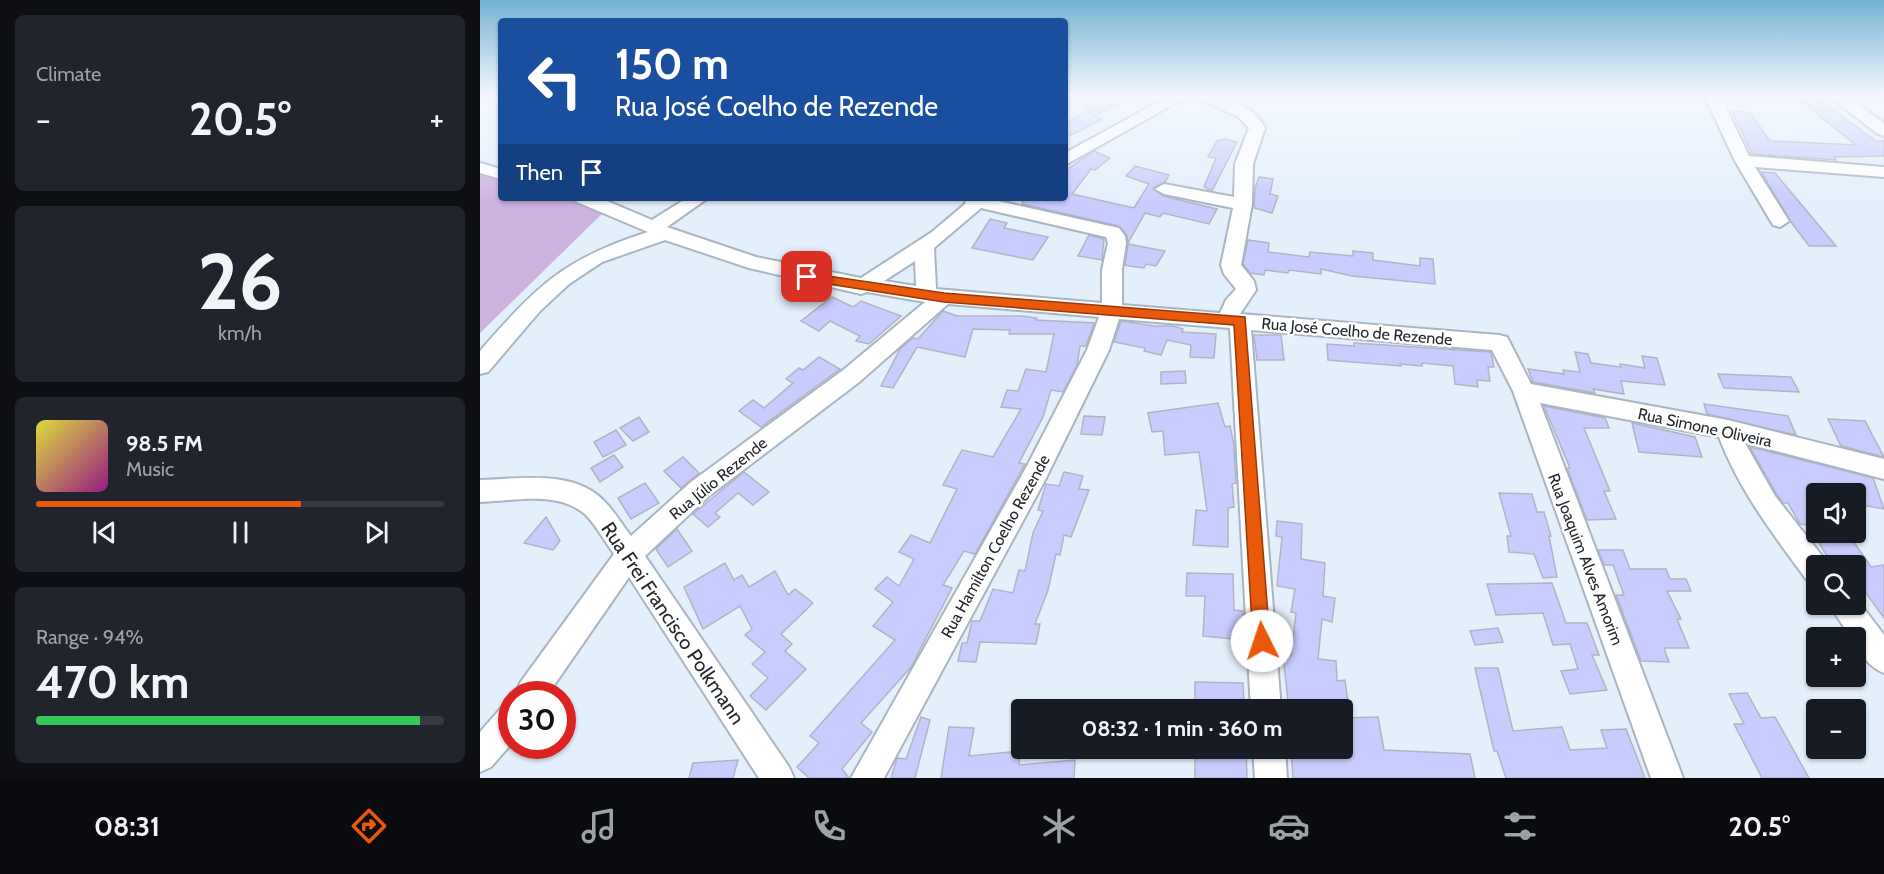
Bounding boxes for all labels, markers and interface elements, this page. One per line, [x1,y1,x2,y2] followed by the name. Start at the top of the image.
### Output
[615,38,729,90] text: 150 m
[516,42,594,120] icon: left
[36,62,101,86] text: Climate
[615,90,938,123] text: Rua José Coelho de Rezende
[189,92,291,146] text: 20.5°
[36,99,51,139] text: −
[429,99,444,139] text: +
[575,156,608,189] icon: arrive
[516,159,563,186] text: Then
[197,234,283,329] text: 26
[781,251,832,302] pin
[790,260,823,293] icon: arrive
[1261,314,1453,349] street label: Rua José Coelho de Rezende
[218,321,262,345] text: km/h
[1636,404,1774,451] street label: Rua Simone Oliveira
[126,430,203,457] text: 98.5 FM
[666,433,771,524] street label: Rua Júlio Rezende
[937,451,1054,641] street label: Rua Hamilton Coelho Rezende
[126,457,174,481] text: Music
[1544,471,1627,648] street label: Rua Joaquim Alves Amorim
[1806,483,1866,759] map controls
[1806,483,1866,543] button: sound
[88,516,121,549] icon: previous
[224,516,257,549] icon: pause
[360,516,393,549] icon: next
[596,517,750,729] street label: Rua Frei Francisco Polkmann
[1806,555,1866,615] button: search
[1230,609,1294,673] position arrow
[36,625,144,649] text: Range · 94%
[1806,627,1866,687] button: +
[36,655,189,709] text: 470 km
[498,681,576,759] speed limit sign: 30
[1806,699,1866,759] button: −
[1082,715,1282,742] text: 08:32 · 1 min · 360 m
[348,805,390,847] icon: directions
[578,805,620,847] icon: music
[808,805,850,847] icon: phone
[1038,805,1080,847] icon: climate
[1268,805,1310,847] icon: car
[1499,805,1541,847] icon: filters
[94,810,160,843] text: 08:31
[1729,810,1790,843] text: 20.5°

